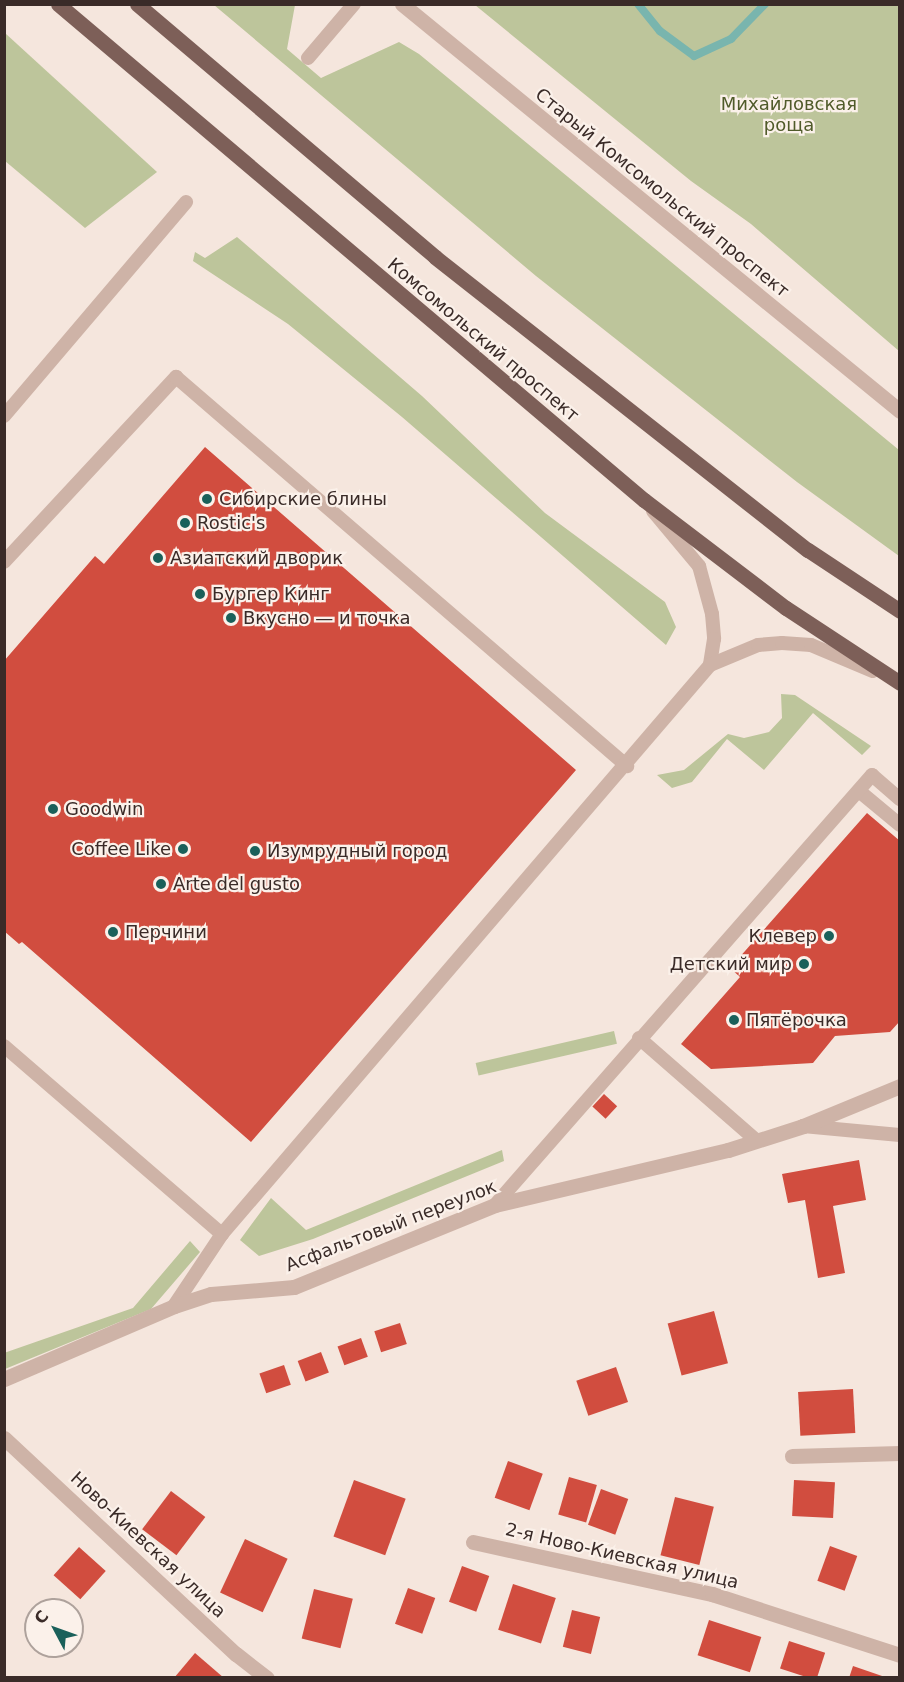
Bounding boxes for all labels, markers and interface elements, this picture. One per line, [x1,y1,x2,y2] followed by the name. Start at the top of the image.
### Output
[531,84,793,302] street label: Старый Комсомольский проспект
[721,94,857,136] park label: Михайловская роща
[383,254,583,426] street label: Комсомольский проспект
[219,488,387,510] place label: Сибирские блины
[200,492,214,506] marker: Сибирские блины
[197,512,265,534] place label: Rostic's
[178,516,192,530] marker: Rostic's
[170,547,343,569] place label: Азиатский дворик
[151,551,165,565] marker: Азиатский дворик
[212,583,330,605] place label: Бургер Кинг
[193,587,207,601] marker: Бургер Кинг
[243,607,410,629] place label: Вкусно — и точка
[224,611,238,625] marker: Вкусно — и точка
[65,798,144,820] place label: Goodwin
[46,802,60,816] marker: Goodwin
[71,838,171,860] place label: Coffee Like
[267,840,448,862] place label: Изумрудный город
[176,842,190,856] marker: Coffee Like
[248,844,262,858] marker: Изумрудный город
[173,873,300,895] place label: Arte del gusto
[154,877,168,891] marker: Arte del gusto
[125,921,207,943] place label: Перчини
[106,925,120,939] marker: Перчини
[749,925,817,947] place label: Клевер
[822,929,836,943] marker: Клевер
[670,953,792,975] place label: Детский мир
[797,957,811,971] marker: Детский мир
[746,1009,847,1031] place label: Пятёрочка
[727,1013,741,1027] marker: Пятёрочка
[283,1176,499,1276] street label: Асфальтовый переулок
[66,1467,230,1623] street label: Ново-Киевская улица
[503,1519,741,1593] street label: 2-я Ново-Киевская улица
[24,1598,84,1658] north arrow
[31,1607,53,1628] text: С

